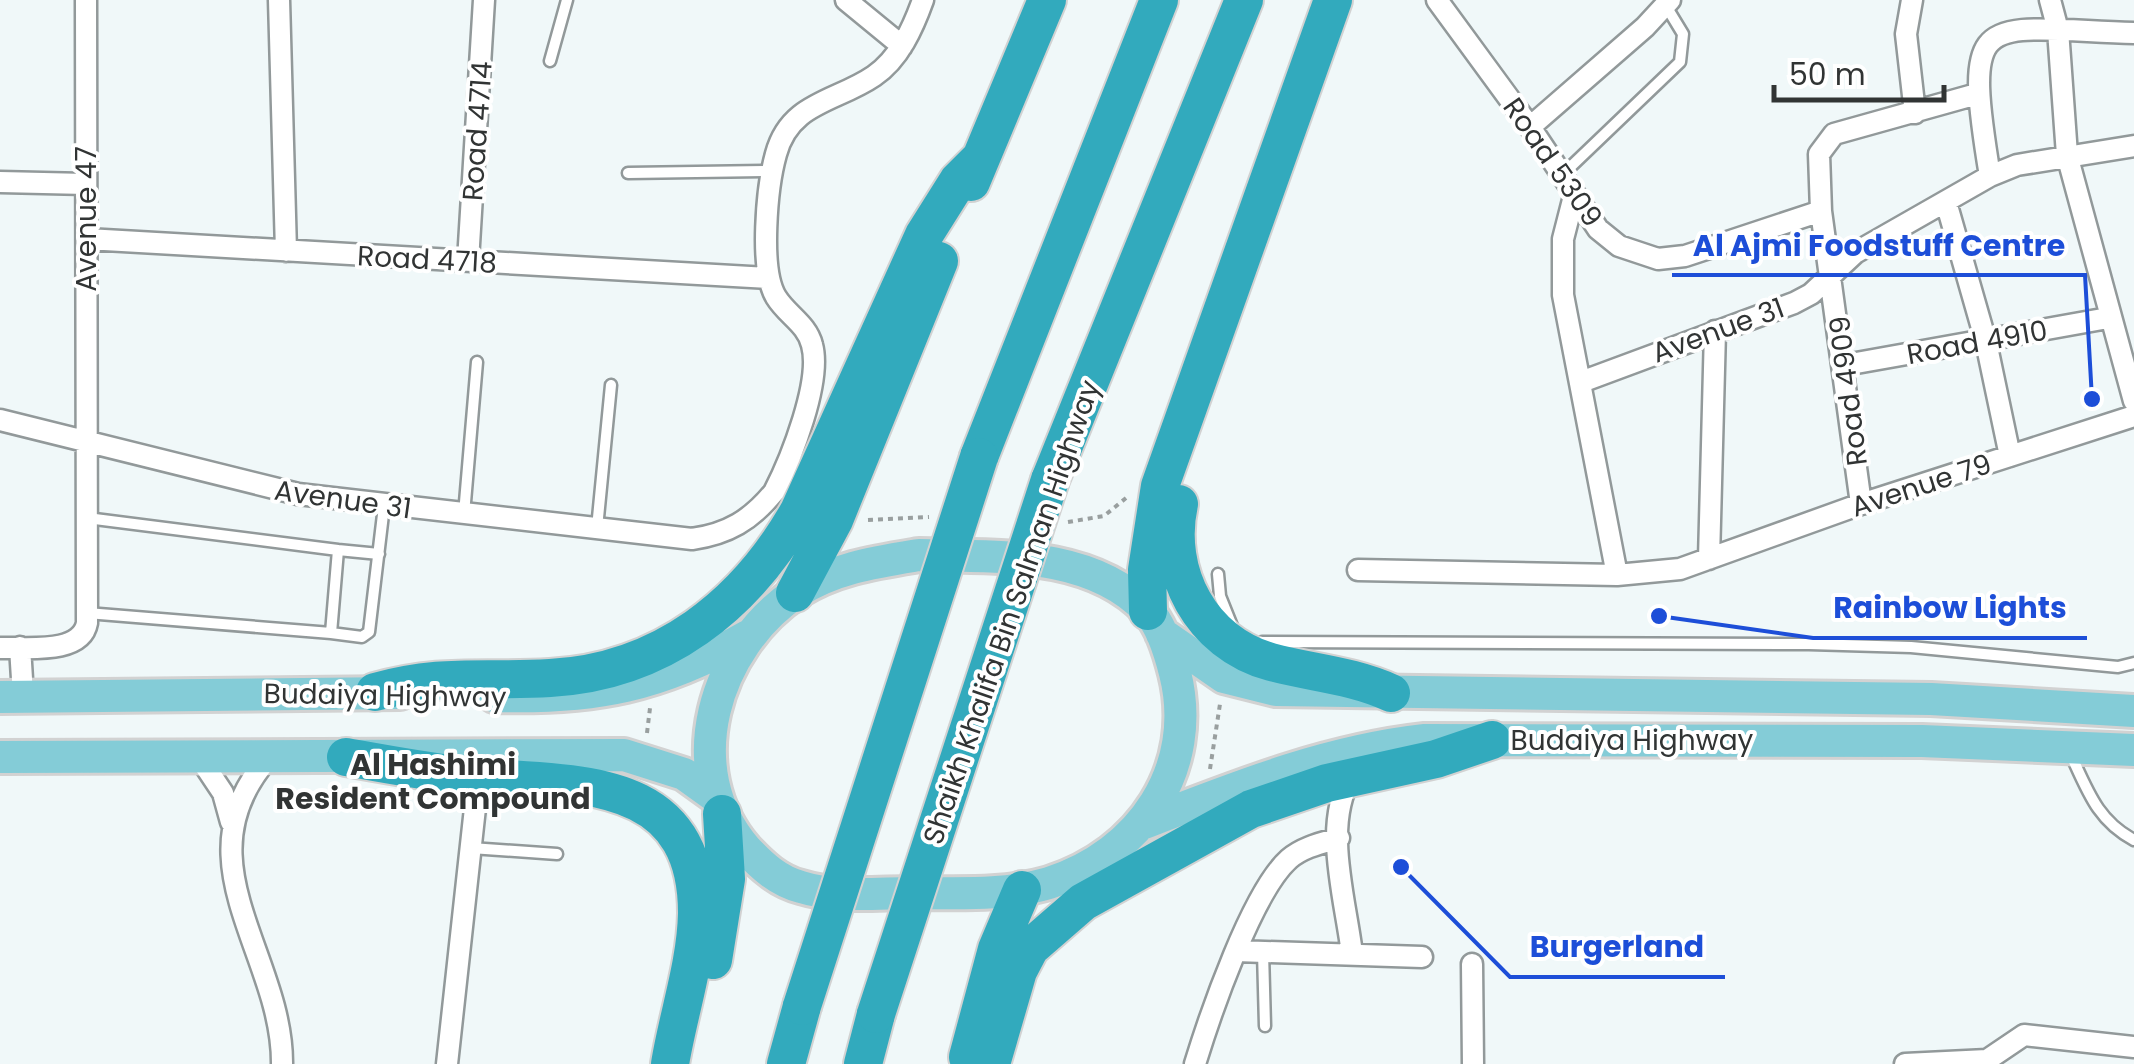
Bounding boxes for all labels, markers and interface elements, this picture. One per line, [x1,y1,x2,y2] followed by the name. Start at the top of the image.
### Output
[1774,40,1944,102] scale bar
[1789,53,1866,96] text: 50 m
[453,60,502,202] street label: Road 4714
[1494,90,1611,235] street label: Road 5309
[67,146,106,292] street label: Avenue 47
[1672,215,2085,275] callout: Al Ajmi Foodstuff Centre
[1693,224,2065,267] text: Al Ajmi Foodstuff Centre
[356,236,498,283] street label: Road 4718
[1647,289,1790,372] street label: Avenue 31
[1904,311,2050,374] street label: Road 4910
[1820,314,1877,468] street label: Road 4909
[913,375,1110,850] street label: Shaikh Khalifa Bin Salman Highway
[1846,444,1996,527] street label: Avenue 79
[272,471,414,528] street label: Avenue 31
[1813,578,2087,638] callout: Rainbow Lights
[1833,586,2067,629] text: Rainbow Lights
[263,674,507,717] street label: Budaiya Highway
[1511,721,1754,760] street label: Budaiya Highway
[275,743,591,820] district label: Al Hashimi Resident Compound
[1510,917,1725,977] callout: Burgerland
[1530,925,1704,968] text: Burgerland

